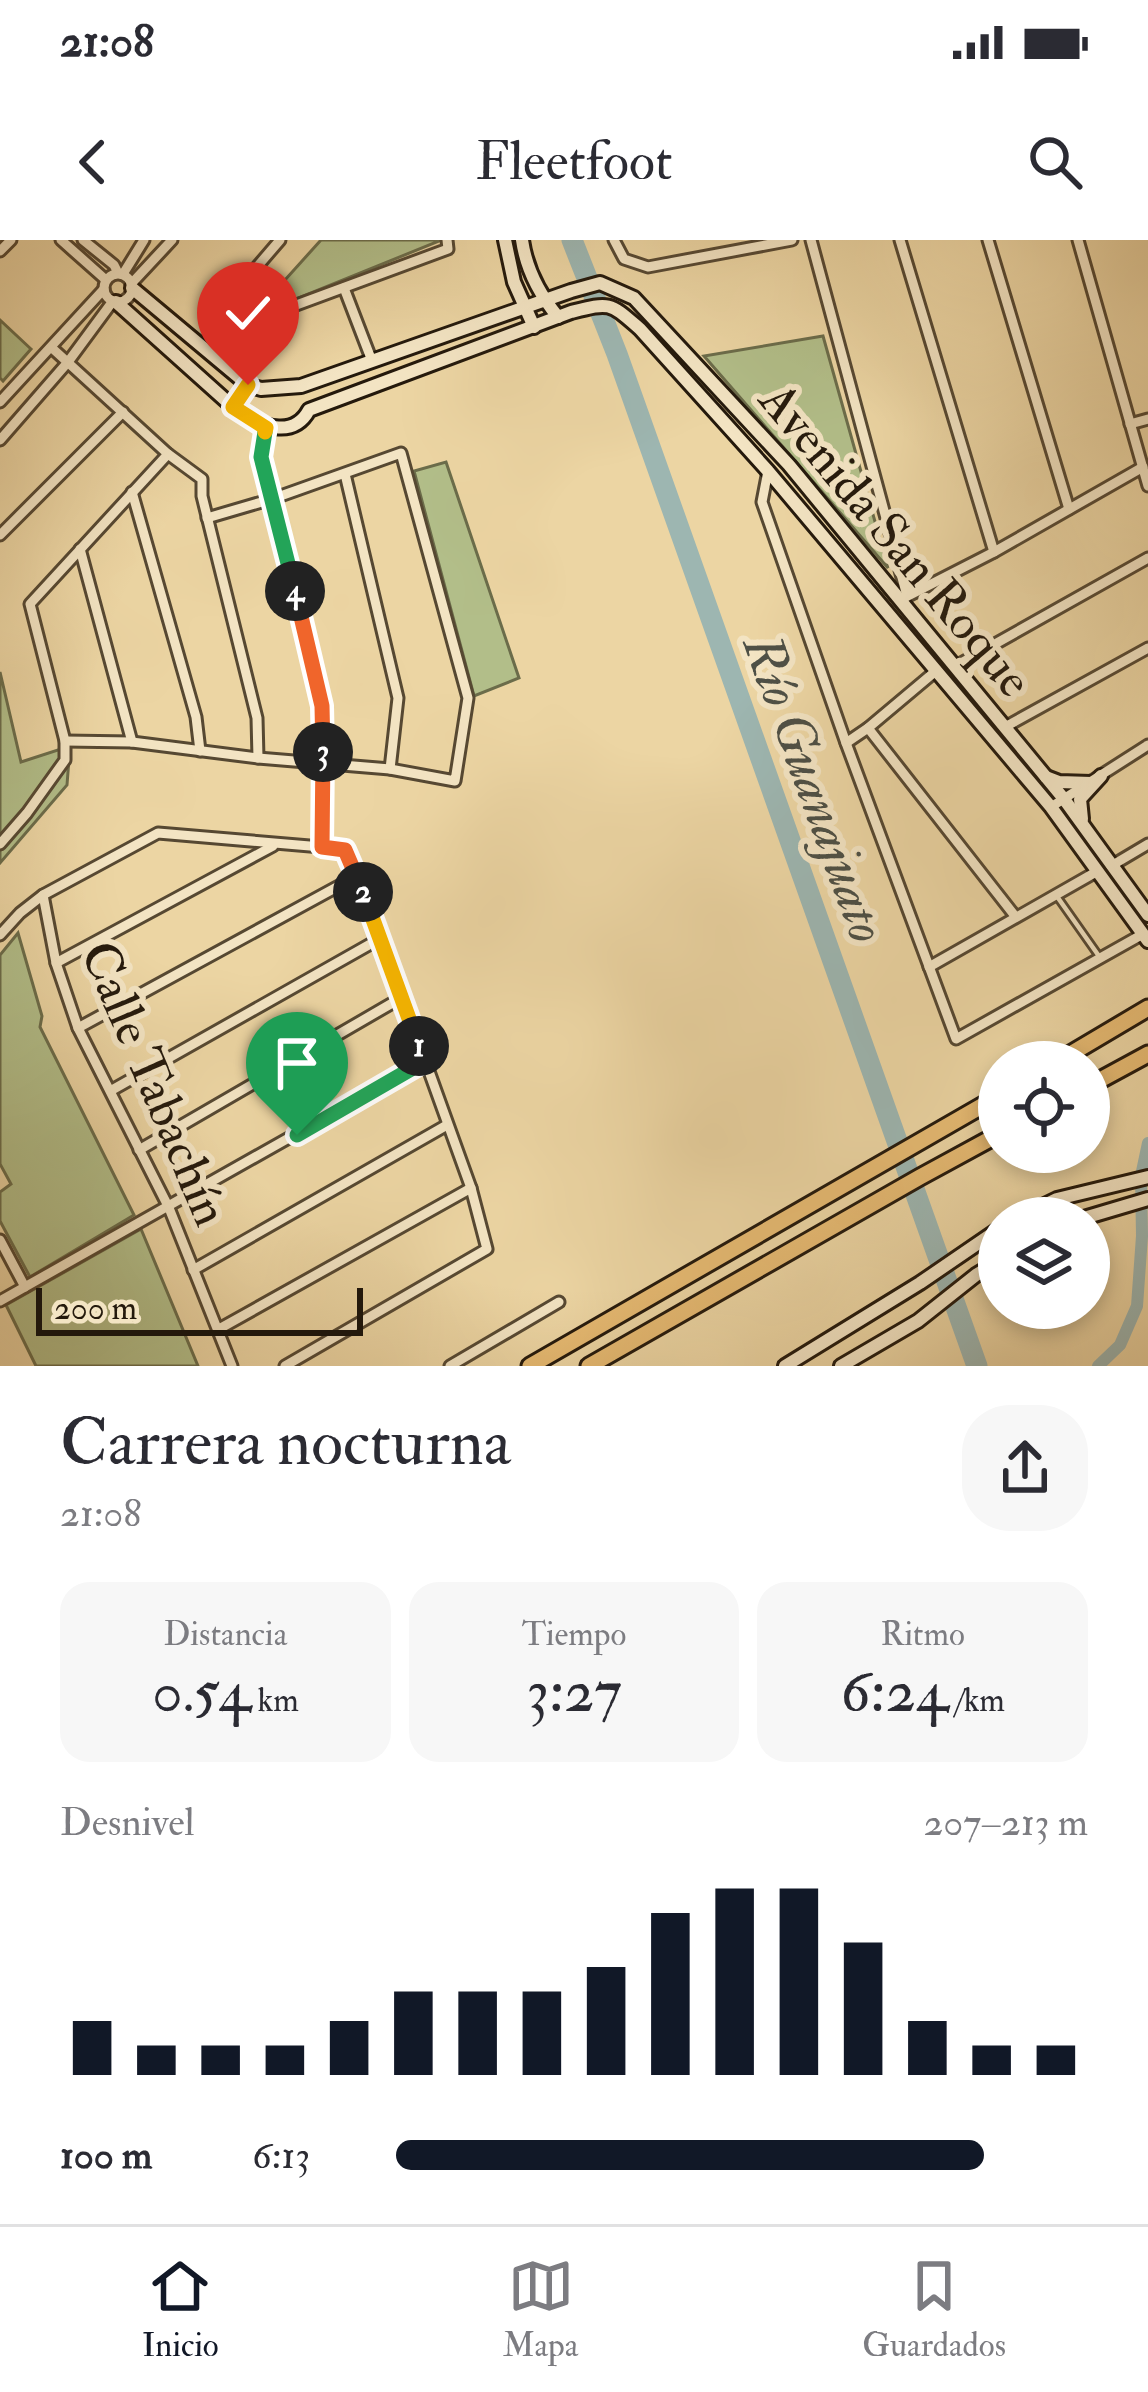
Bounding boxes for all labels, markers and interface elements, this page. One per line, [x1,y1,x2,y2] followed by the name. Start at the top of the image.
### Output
[60,14,154,70] text: 21:08
[476,128,672,196] text: Fleetfoot
[60,129,126,195] icon: back
[1022,129,1088,195] icon: search
[197,262,299,385] pin
[215,280,281,346] icon: check
[744,369,1046,711] street label: Avenida San Roque
[265,561,325,621] pin: 4
[286,570,304,611] text: 4
[726,623,901,952] water label: Río Guanajuato
[293,722,353,782] pin: 3
[317,731,329,772] text: 3
[333,862,393,922] pin: 2
[355,871,371,912] text: 2
[66,932,243,1235] street label: Calle Tabachín
[246,1012,348,1135] pin
[389,1016,449,1076] pin: 1
[413,1025,425,1066] text: 1
[264,1030,330,1096] icon: arrive
[978,1041,1110,1329] map controls
[978,1041,1110,1173] button: locate
[978,1197,1110,1329] button: layers
[36,1282,363,1335] scale bar
[54,1288,137,1329] text: 200 m
[60,1402,511,1485] text: Carrera nocturna
[962,1405,1088,1531] button: share
[60,1489,142,1538] text: 21:08
[163,1614,287,1655] text: Distancia
[522,1614,626,1655] text: Tiempo
[881,1614,965,1655] text: Ritmo
[152,1655,251,1730] text: 0.54
[526,1655,622,1730] text: 3:27
[840,1655,948,1730] text: 6:24
[251,1680,299,1721] text: km
[948,1680,1005,1721] text: /km
[60,1798,195,1847] text: Desnivel
[923,1798,1088,1847] text: 207–213 m
[60,2131,152,2180] text: 100 m
[252,2131,310,2180] text: 6:13
[142,2253,219,2366] tab: Inicio
[503,2253,578,2366] tab: Mapa
[862,2253,1006,2366] tab: Guardados

